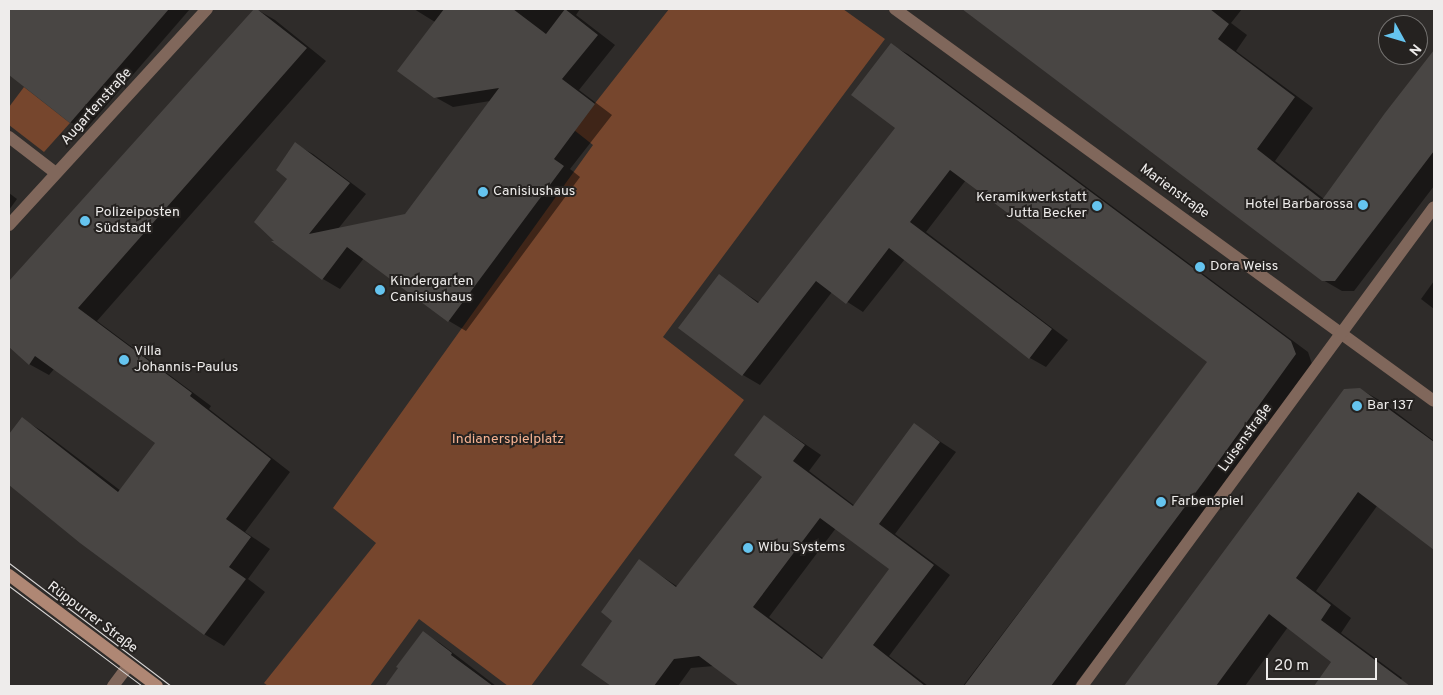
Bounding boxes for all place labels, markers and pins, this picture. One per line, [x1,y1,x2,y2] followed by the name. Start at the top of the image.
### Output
[493,184,575,200] place label: Canisiushaus
[477,186,489,198] marker: Canisiushaus
[976,190,1087,222] place label: Keramikwerkstatt Jutta Becker
[1245,197,1353,213] place label: Hotel Barbarossa
[1357,199,1369,211] marker: Hotel Barbarossa
[1091,200,1103,212] marker: Keramikwerkstatt Jutta Becker
[95,205,180,238] place label: Polizeiposten Südstadt
[79,215,91,227] marker: Polizeiposten Südstadt
[1210,259,1279,275] place label: Dora Weiss
[1194,261,1206,273] marker: Dora Weiss
[390,274,473,306] place label: Kindergarten Canisiushaus
[374,284,386,296] marker: Kindergarten Canisiushaus
[134,344,238,377] place label: Villa Johannis-Paulus
[118,354,130,366] marker: Villa Johannis-Paulus
[1367,398,1413,414] place label: Bar 137
[1351,400,1363,412] marker: Bar 137
[1171,494,1244,510] place label: Farbenspiel
[1155,496,1167,508] marker: Farbenspiel
[758,540,845,556] place label: Wibu Systems
[742,542,754,554] marker: Wibu Systems

